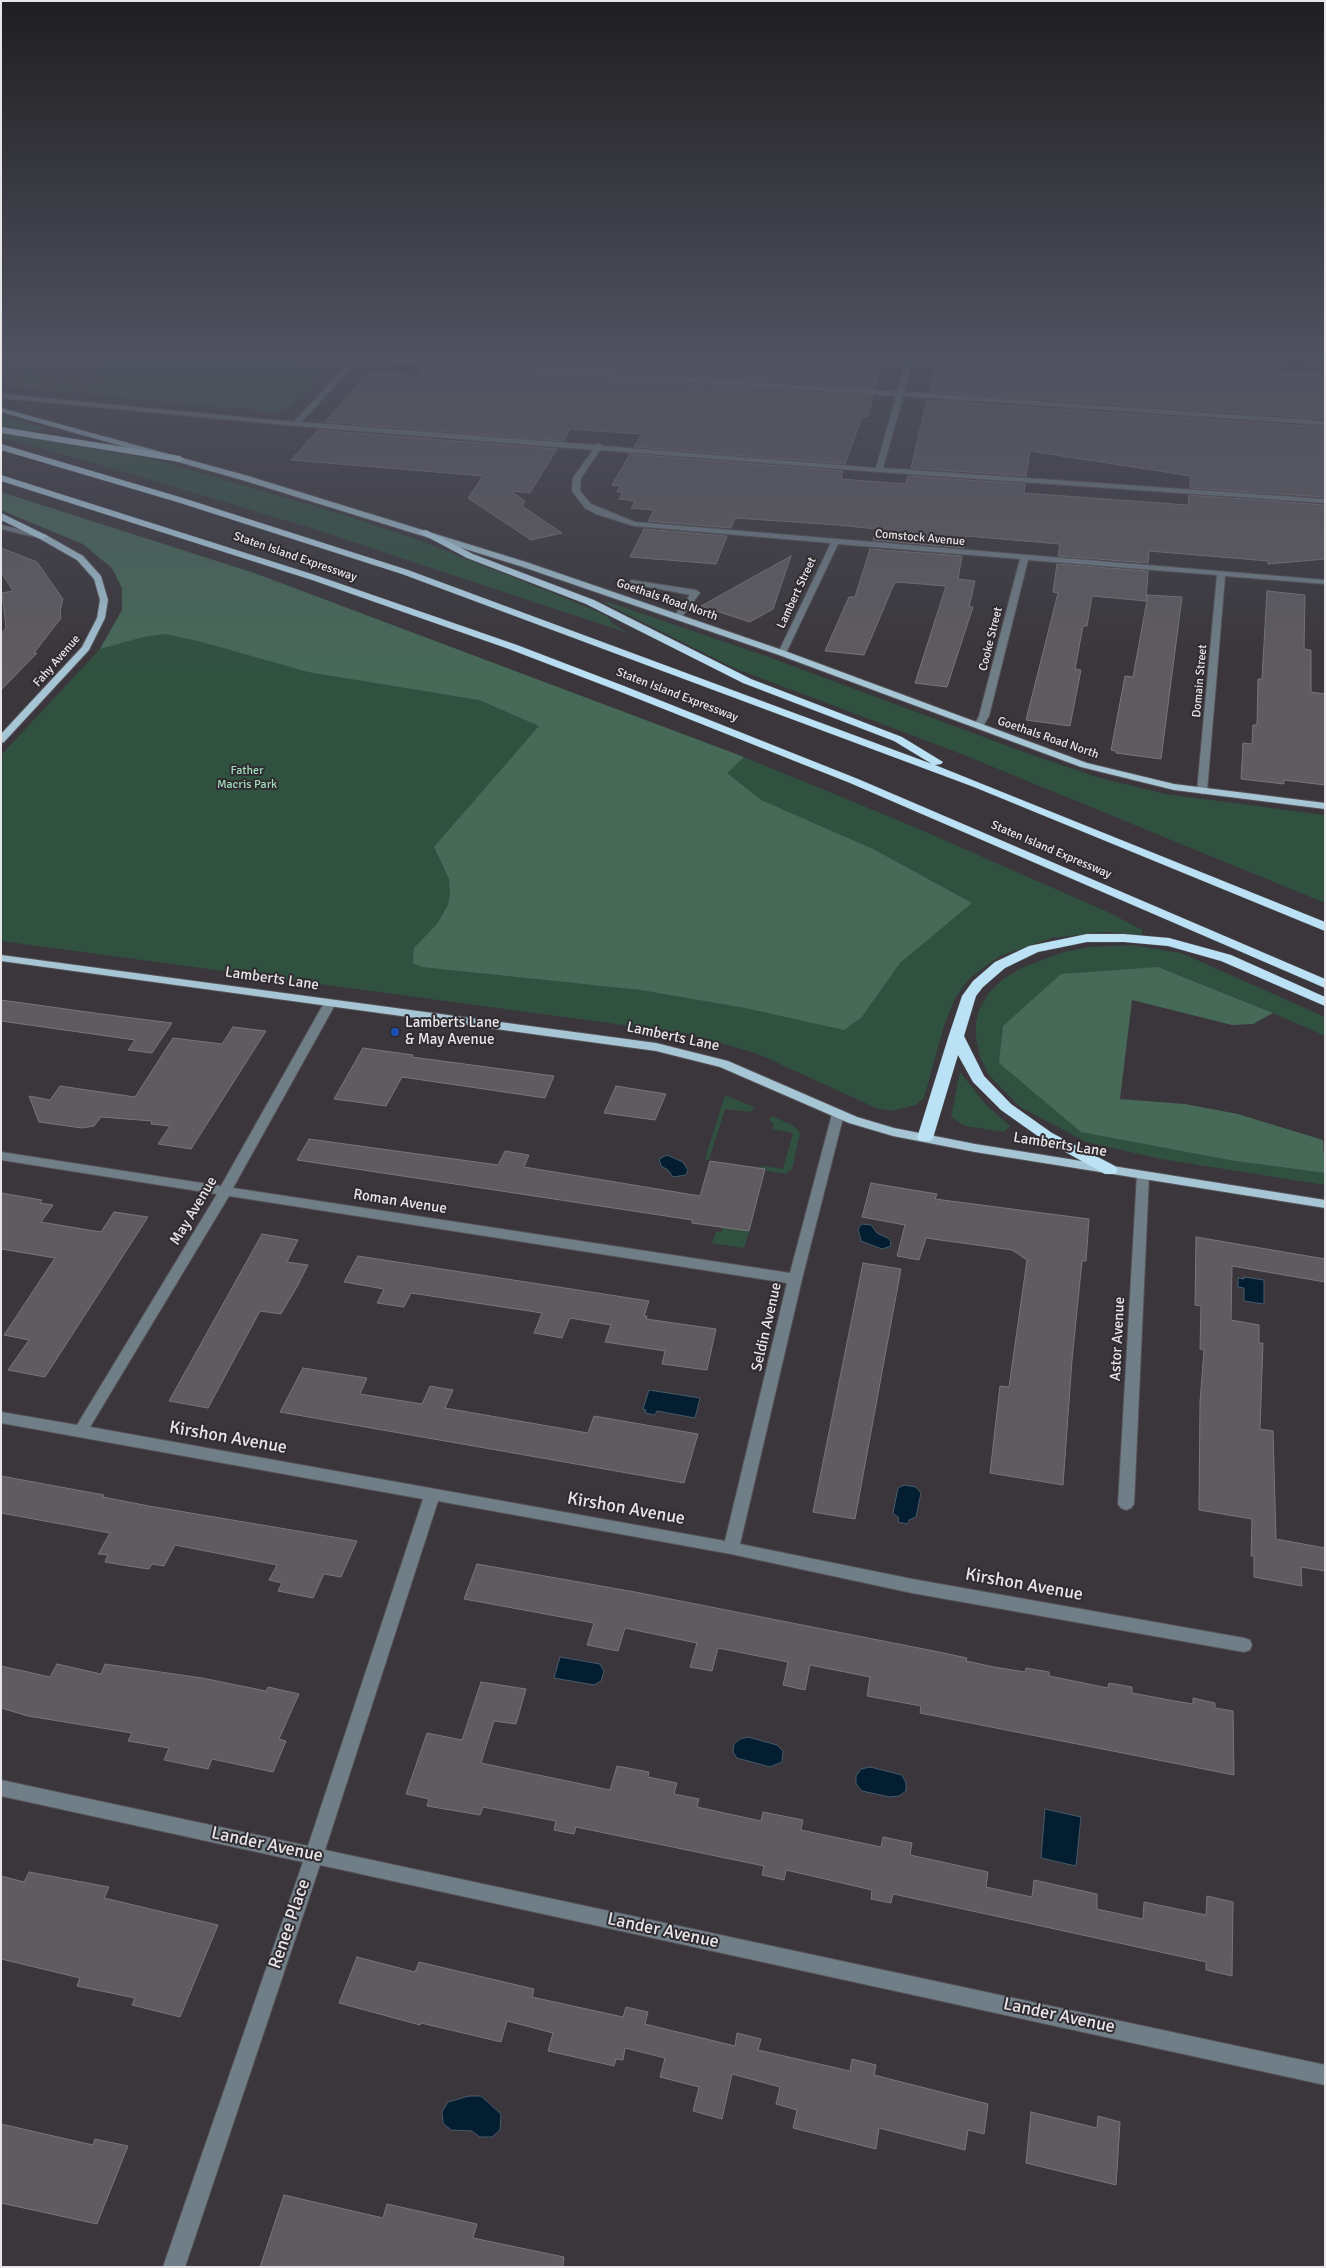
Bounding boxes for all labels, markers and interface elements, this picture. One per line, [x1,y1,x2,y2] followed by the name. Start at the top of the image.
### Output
[874,527,966,549] street label: Comstock Avenue
[231,529,359,585] street label: Staten Island Expressway
[774,555,820,631] street label: Lambert Street
[614,576,720,624] street label: Goethals Road North
[976,606,1006,672] street label: Cooke Street
[31,632,83,690] street label: Fahy Avenue
[1190,644,1210,718] street label: Domain Street
[614,665,740,725] street label: Staten Island Expressway
[995,714,1101,762] street label: Goethals Road North
[217,764,277,792] park label: Father Macris Park
[989,818,1113,882] street label: Staten Island Expressway
[224,964,320,994] street label: Lamberts Lane
[405,1014,500,1049] place label: Lamberts Lane & May Avenue
[625,1018,721,1056] street label: Lamberts Lane
[389,1026,401,1038] marker: Lamberts Lane & May Avenue
[1012,1129,1108,1161] street label: Lamberts Lane
[167,1173,221,1249] street label: May Avenue
[352,1186,448,1218] street label: Roman Avenue
[748,1281,786,1373] street label: Seldin Avenue
[1107,1296,1129,1382] street label: Astor Avenue
[167,1417,289,1459] street label: Kirshon Avenue
[565,1488,687,1530] street label: Kirshon Avenue
[963,1564,1085,1606] street label: Kirshon Avenue
[209,1823,325,1867] street label: Lander Avenue
[265,1876,315,1972] street label: Renee Place
[605,1909,721,1953] street label: Lander Avenue
[1001,1994,1117,2038] street label: Lander Avenue

